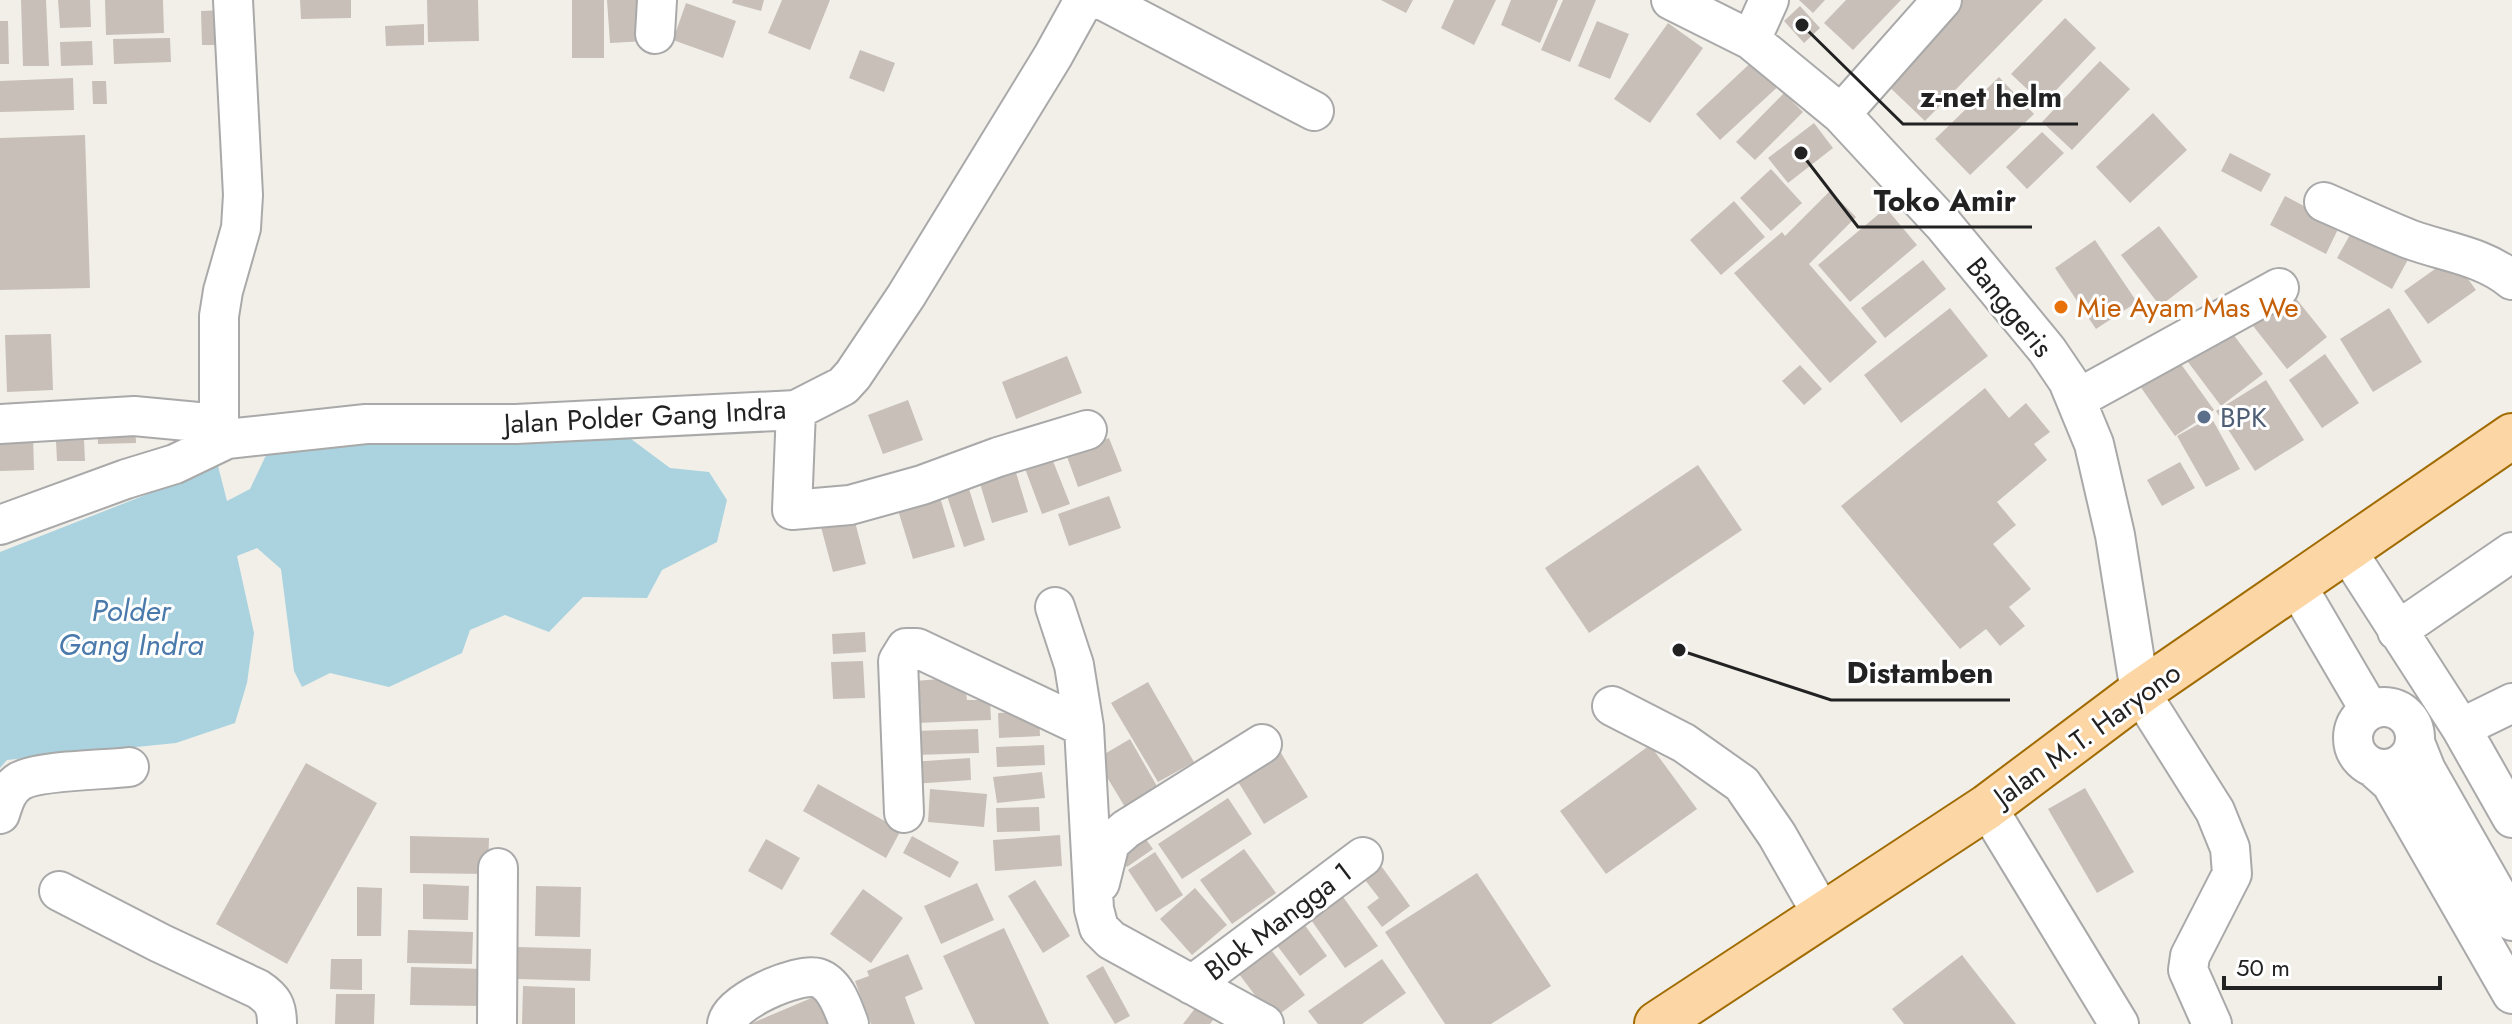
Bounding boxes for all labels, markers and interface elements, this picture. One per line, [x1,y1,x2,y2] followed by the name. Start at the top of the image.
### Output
[1903,70,2078,124] callout: z-net helm
[1920,75,2062,118] text: z-net helm
[1858,173,2032,227] callout: Toko Amir
[1874,179,2017,222] text: Toko Amir
[1956,248,2063,366] street label: Banggeris
[2077,287,2299,328] place label: Mie Ayam Mas We
[2052,298,2070,316] marker: Mie Ayam Mas We
[499,389,787,445] street label: Jalan Polder Gang Indra
[2220,397,2267,438] place label: BPK
[2195,408,2213,426] marker: BPK
[58,589,204,666] water label: Polder Gang Indra
[1831,646,2010,700] callout: Distamben
[1846,651,1994,694] text: Distamben
[1982,652,2189,819] street label: Jalan M.T. Haryono
[1196,852,1361,991] street label: Blok Mangga 1
[2224,940,2440,990] scale bar
[2236,950,2290,985] text: 50 m

